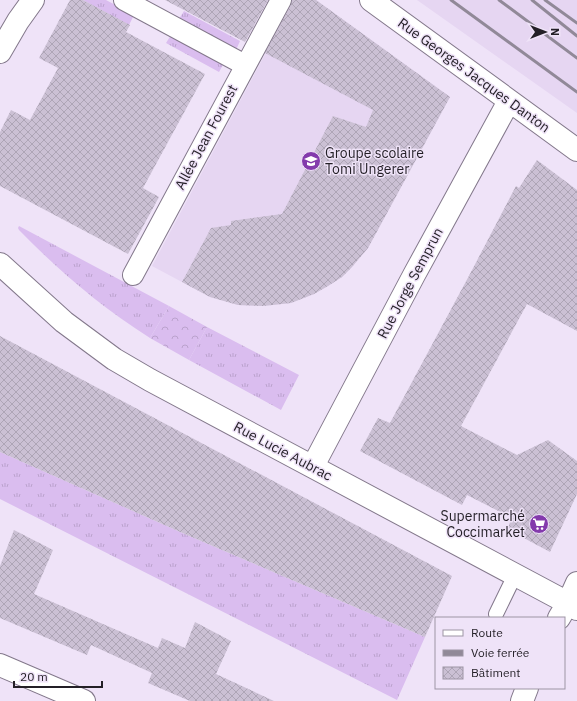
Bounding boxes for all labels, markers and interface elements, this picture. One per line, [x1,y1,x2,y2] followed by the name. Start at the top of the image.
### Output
[525,12,565,52] north arrow
[394,14,554,136] street label: Rue Georges Jacques Danton
[548,28,562,36] text: N
[171,81,241,193] street label: Allée Jean Fourest
[325,144,424,178] place label: Groupe scolaire Tomi Ungerer
[300,150,322,172] school or university icon: Groupe scolaire Tomi Ungerer
[373,224,447,342] street label: Rue Jorge Semprun
[231,417,335,485] street label: Rue Lucie Aubrac
[441,507,525,541] place label: Supermarché Coccimarket
[528,513,550,535] supermarket icon: Supermarché Coccimarket
[435,617,565,689] legend
[471,625,503,640] text: Route
[471,645,530,660] text: Voie ferrée
[14,663,102,689] scale bar
[471,665,521,680] text: Bâtiment
[20,669,48,684] text: 20 m

